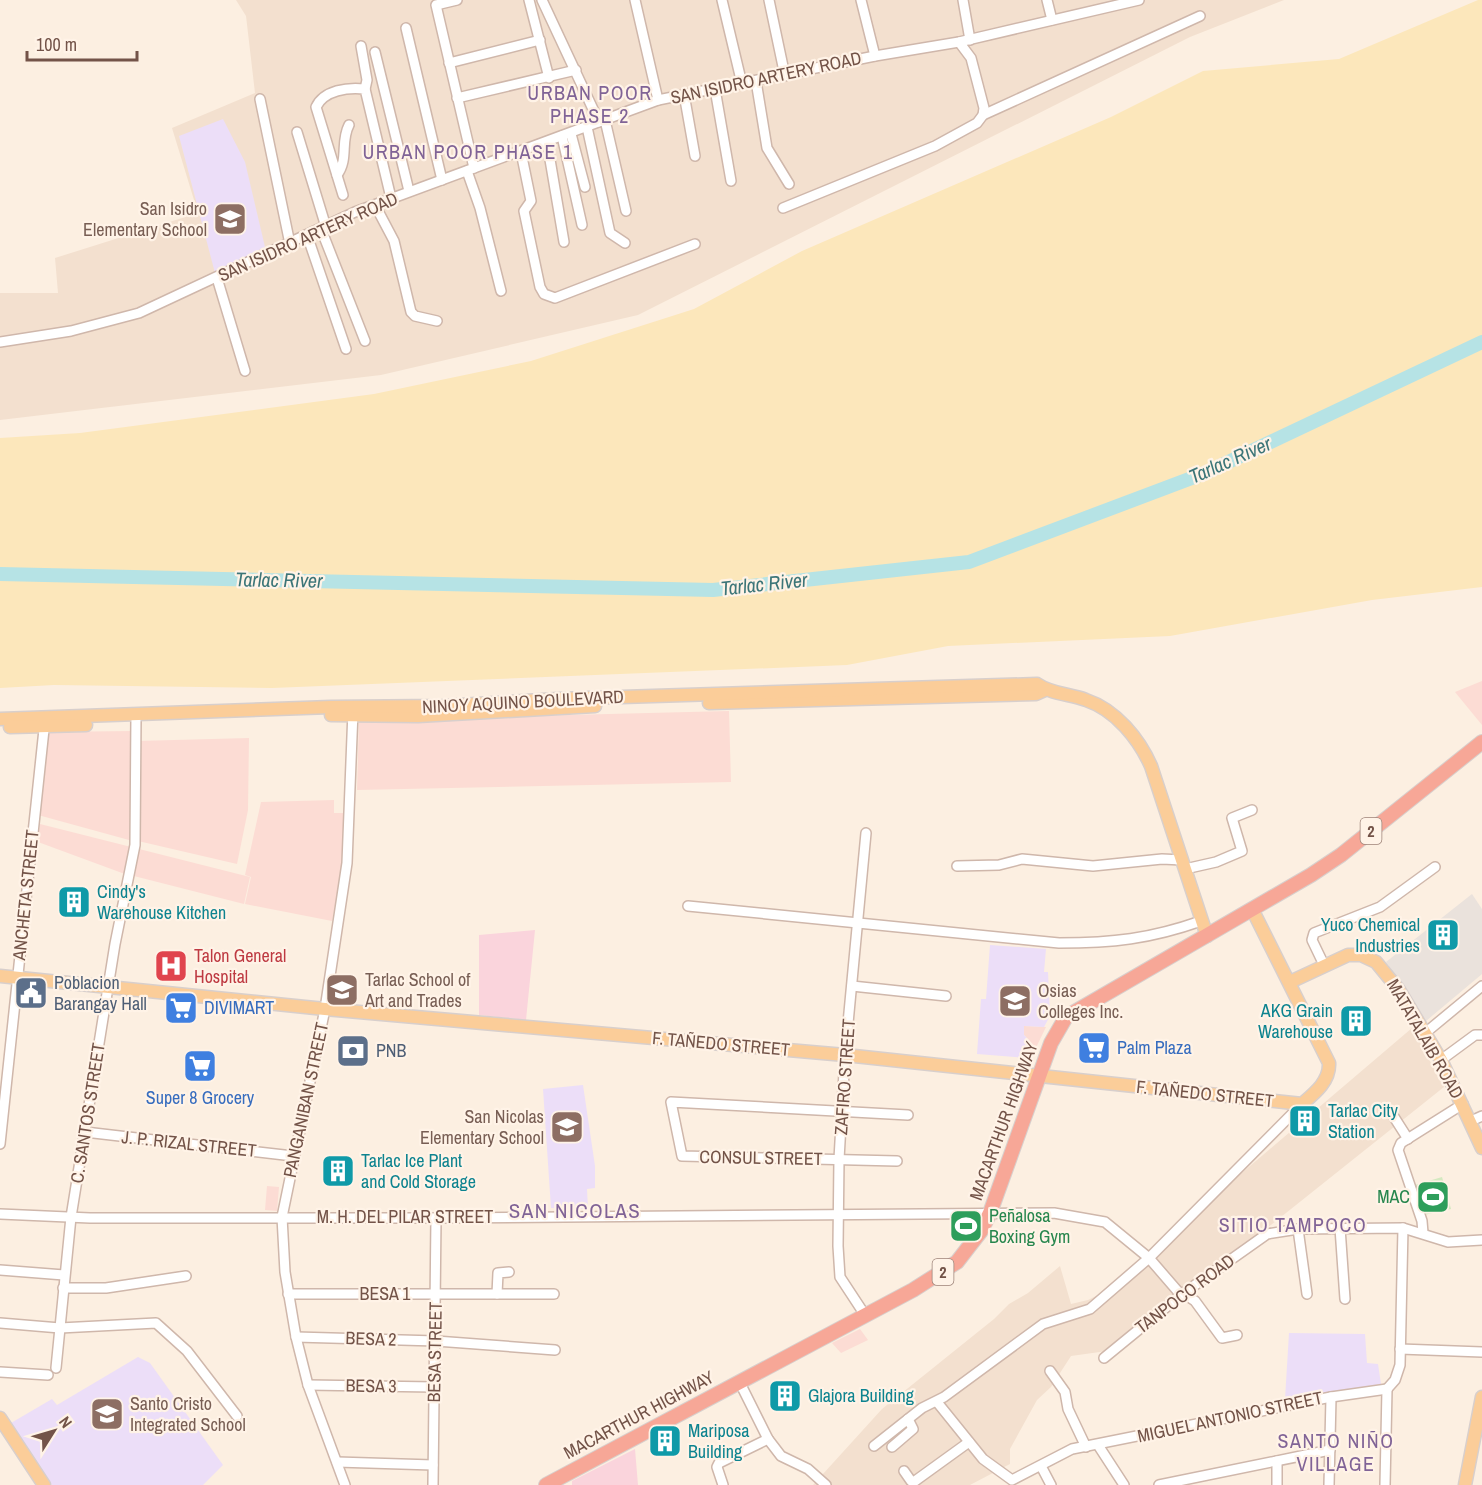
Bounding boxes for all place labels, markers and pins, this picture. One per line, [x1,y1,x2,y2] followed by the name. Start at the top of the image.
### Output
[83,196,207,242] place label: San Isidro Elementary School
[212,201,248,237] school or university icon: San Isidro Elementary School
[97,879,226,925] place label: Cindy's Warehouse Kitchen
[56,884,92,920] building icon: Cindy's Warehouse Kitchen
[1321,912,1420,958] place label: Yuco Chemical Industries
[1425,917,1461,953] building icon: Yuco Chemical Industries
[194,943,286,989] place label: Talon General Hospital
[153,948,189,984] hospital icon: Talon General Hospital
[364,967,471,1013] place label: Tarlac School of Art and Trades
[54,970,147,1016] place label: Poblacion Barangay Hall
[324,972,360,1008] school or university icon: Tarlac School of Art and Trades
[13,975,49,1011] public building icon: Poblacion Barangay Hall
[1038,978,1123,1024] place label: Osias Colleges Inc.
[997,983,1033,1019] school or university icon: Osias Colleges Inc.
[163,990,199,1026] supermarket icon: DIVIMART
[204,995,274,1020] place label: DIVIMART
[1258,998,1333,1044] place label: AKG Grain Warehouse
[1338,1003,1374,1039] building icon: AKG Grain Warehouse
[1076,1030,1112,1066] supermarket icon: Palm Plaza
[335,1033,371,1069] bank icon: PNB
[1117,1035,1192,1060] place label: Palm Plaza
[376,1038,407,1063] place label: PNB
[182,1048,218,1084] supermarket icon: Super 8 Grocery
[146,1085,255,1110] place label: Super 8 Grocery
[1328,1098,1399,1144] place label: Tarlac City Station
[1287,1103,1323,1139] building icon: Tarlac City Station
[420,1104,544,1150] place label: San Nicolas Elementary School
[549,1109,585,1145] school or university icon: San Nicolas Elementary School
[361,1148,476,1194] place label: Tarlac Ice Plant and Cold Storage
[320,1153,356,1189] building icon: Tarlac Ice Plant and Cold Storage
[1415,1179,1451,1215] sports icon: MAC
[1377,1184,1410,1209] place label: MAC
[989,1203,1070,1249] place label: Peñalosa Boxing Gym
[948,1208,984,1244] sports icon: Peñalosa Boxing Gym
[767,1378,803,1414] building icon: Glajora Building
[808,1383,915,1408] place label: Glajora Building
[130,1391,246,1437] place label: Santo Cristo Integrated School
[89,1396,125,1432] school or university icon: Santo Cristo Integrated School
[688,1418,750,1464] place label: Mariposa Building
[647,1423,683,1459] building icon: Mariposa Building

